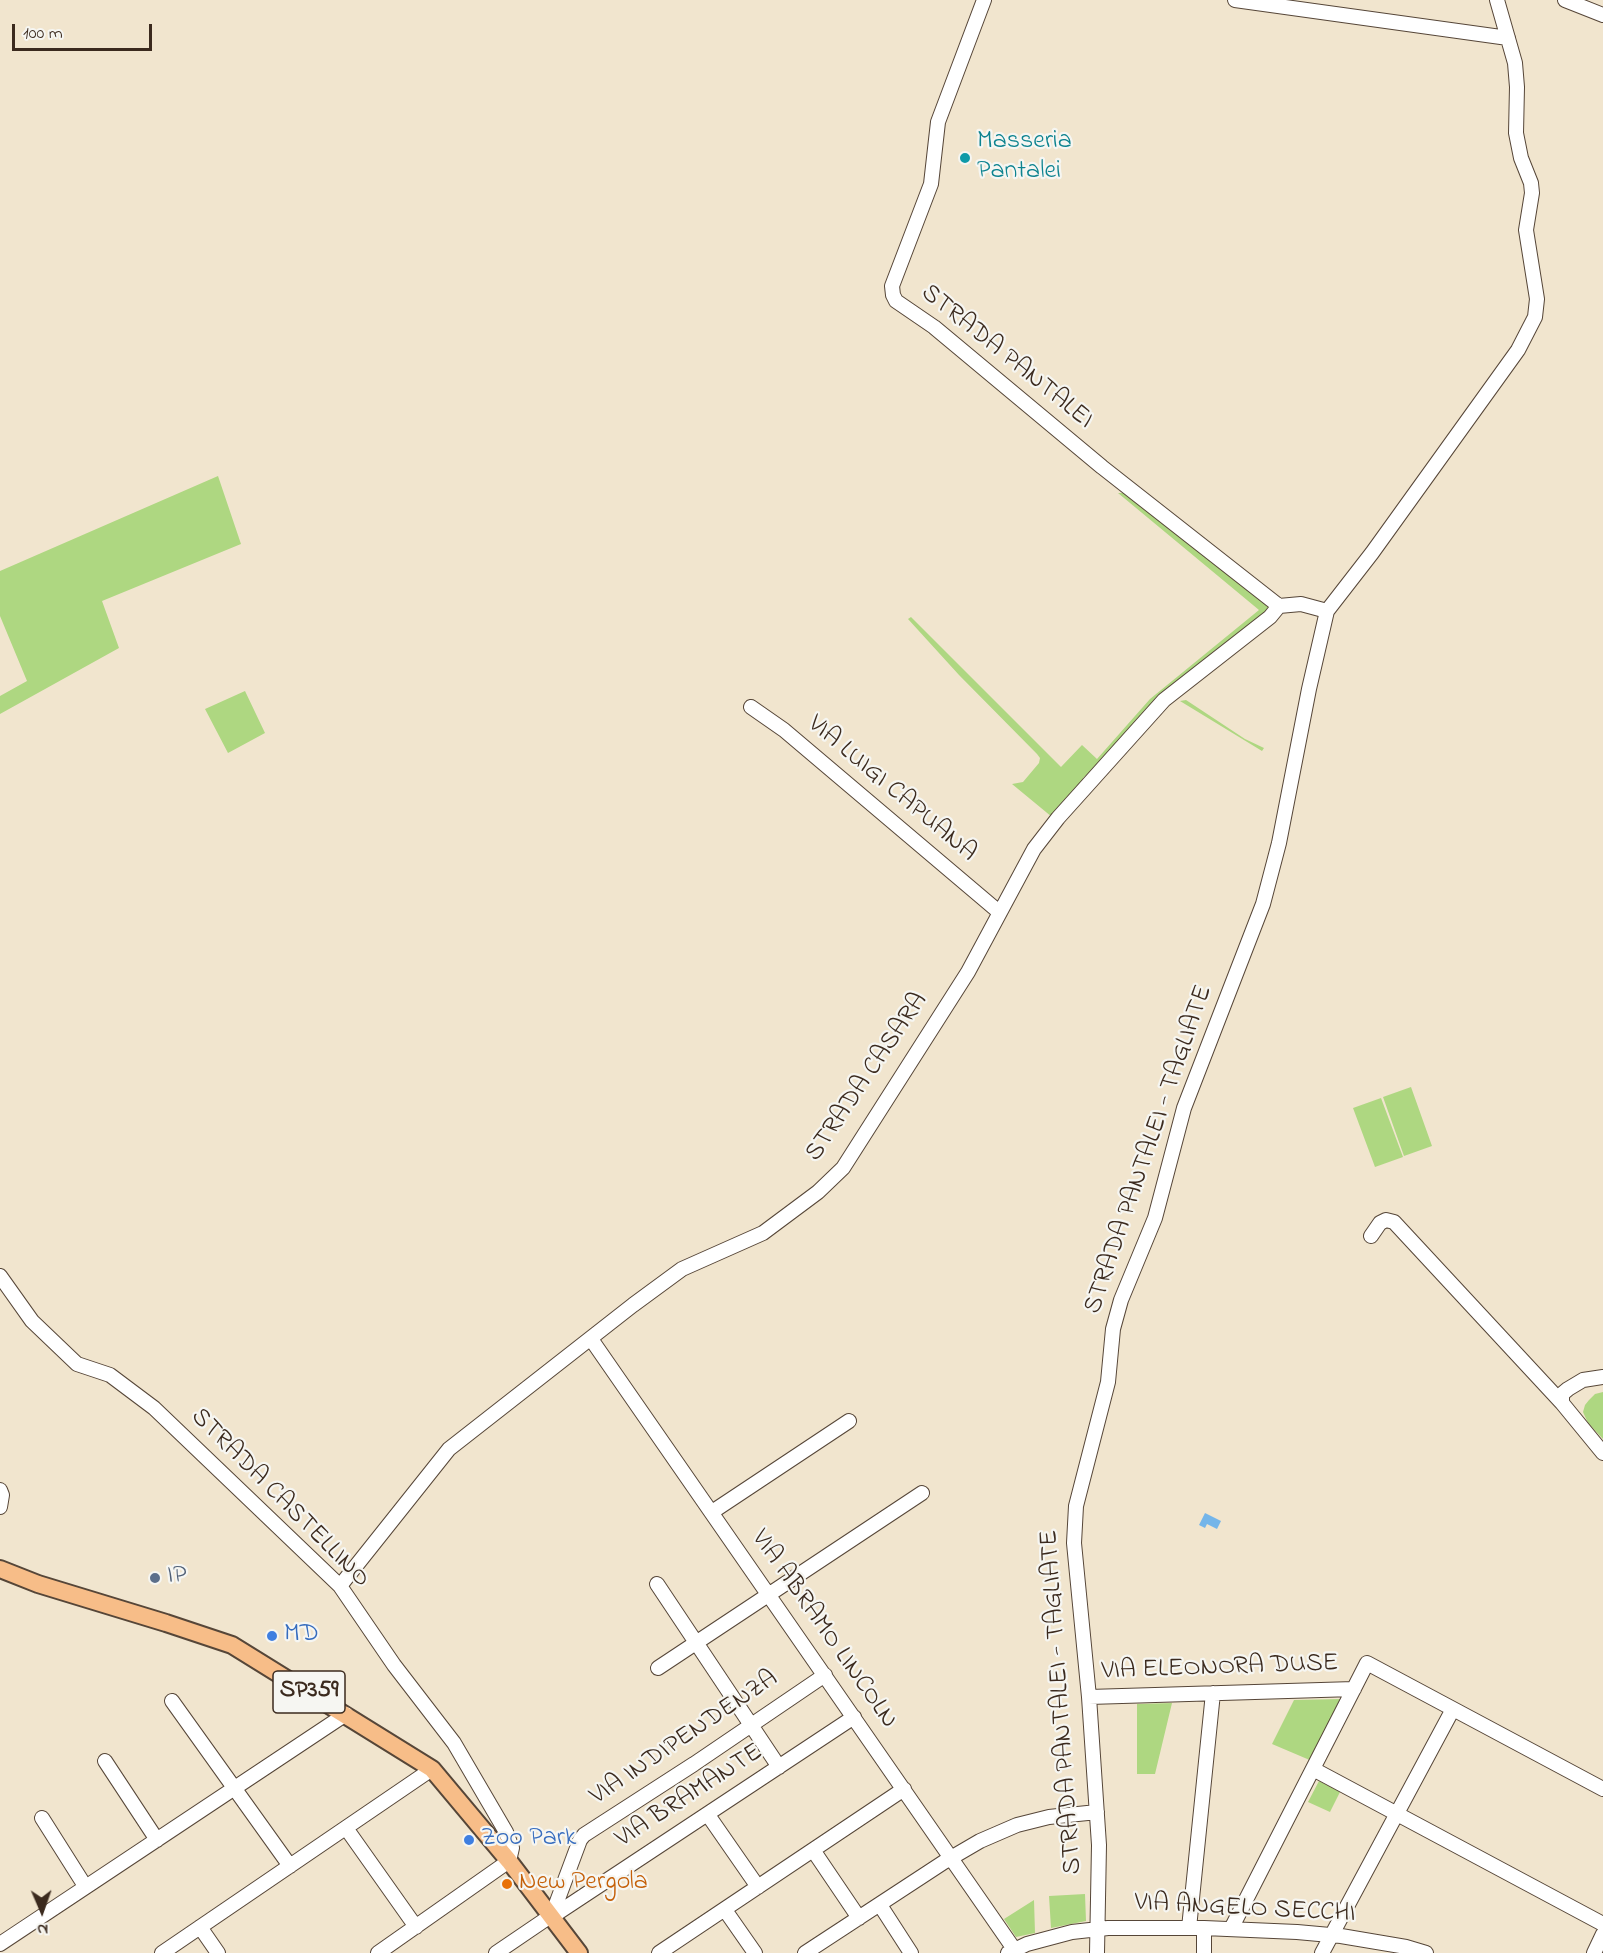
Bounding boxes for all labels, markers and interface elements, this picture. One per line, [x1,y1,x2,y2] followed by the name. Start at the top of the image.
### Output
[15,12,154,50] scale bar
[23,21,63,47] text: 100 m
[977,127,1072,188] place label: Masseria Pantalei
[958,151,972,165] marker: Masseria Pantalei
[913,279,1099,437] street label: STRADA PANTALEI
[800,710,982,870] street label: VIA LUIGI CAPUANA
[1079,982,1221,1318] street label: STRADA PANTALEI - TAGLIATE
[800,988,936,1168] street label: STRADA CASARA
[183,1403,375,1595] street label: STRADA CASTELLINO
[743,1525,903,1735] street label: VIA ABRAMO LINCOLN
[1035,1529,1091,1875] street label: STRADA PANTALEI - TAGLIATE
[167,1562,187,1594] place label: IP
[148,1571,162,1585] marker: IP
[284,1620,319,1652] place label: MD
[265,1629,279,1643] marker: MD
[1101,1649,1339,1689] street label: VIA ELEONORA DUSE
[585,1665,785,1813] street label: VIA INDIPENDENZA
[273,1671,345,1713] road number: SP359
[611,1738,769,1856] street label: VIA BRAMANTE
[481,1824,576,1856] place label: Zoo Park
[462,1833,476,1847] marker: Zoo Park
[519,1868,648,1900] place label: New Pergola
[500,1877,514,1891] marker: New Pergola
[12,1881,72,1941] north arrow
[1134,1889,1356,1931] street label: VIA ANGELO SECCHI
[37,1917,48,1941] text: N

